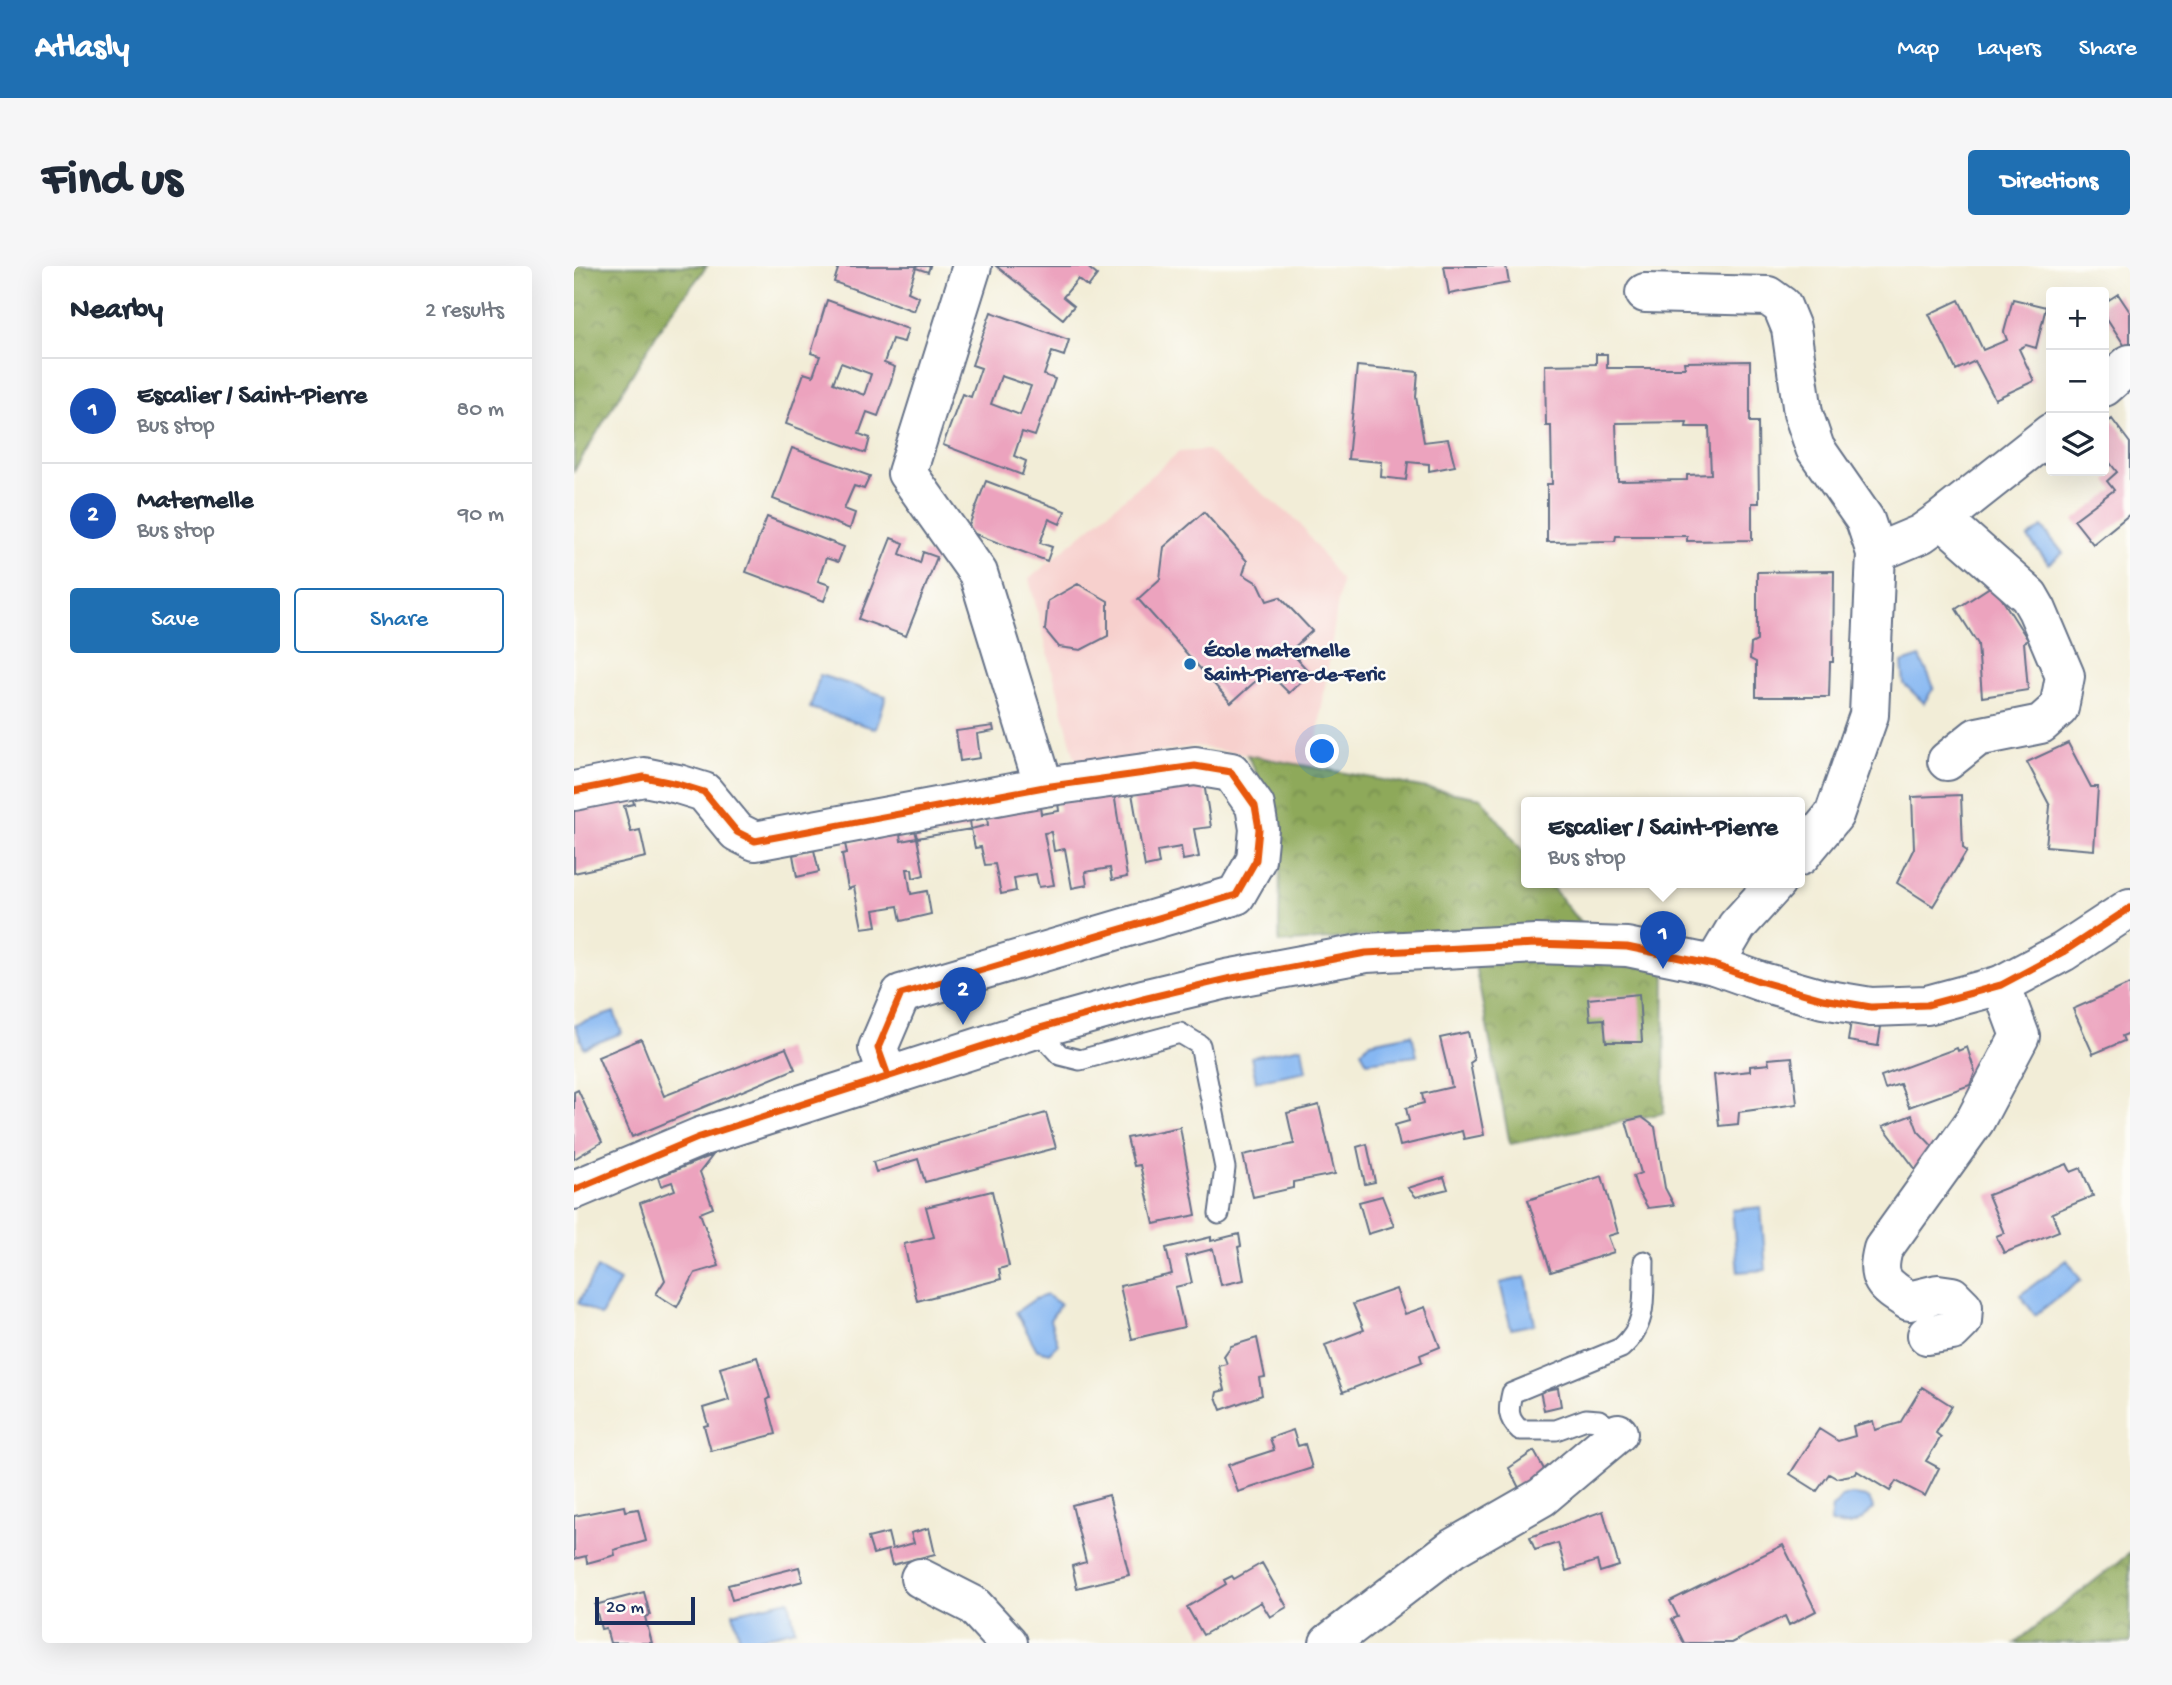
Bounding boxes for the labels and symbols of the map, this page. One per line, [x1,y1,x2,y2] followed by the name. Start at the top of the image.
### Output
[1204,640,1387,689] place label: École maternelle Saint-Pierre-de-Feric
[1182,656,1198,672] marker: École maternelle Saint-Pierre-de-Feric
[1305,734,1339,768] your location
[1640,911,1686,969] pin: 1
[940,967,986,1025] pin: 2
[595,1594,695,1626] scale bar

